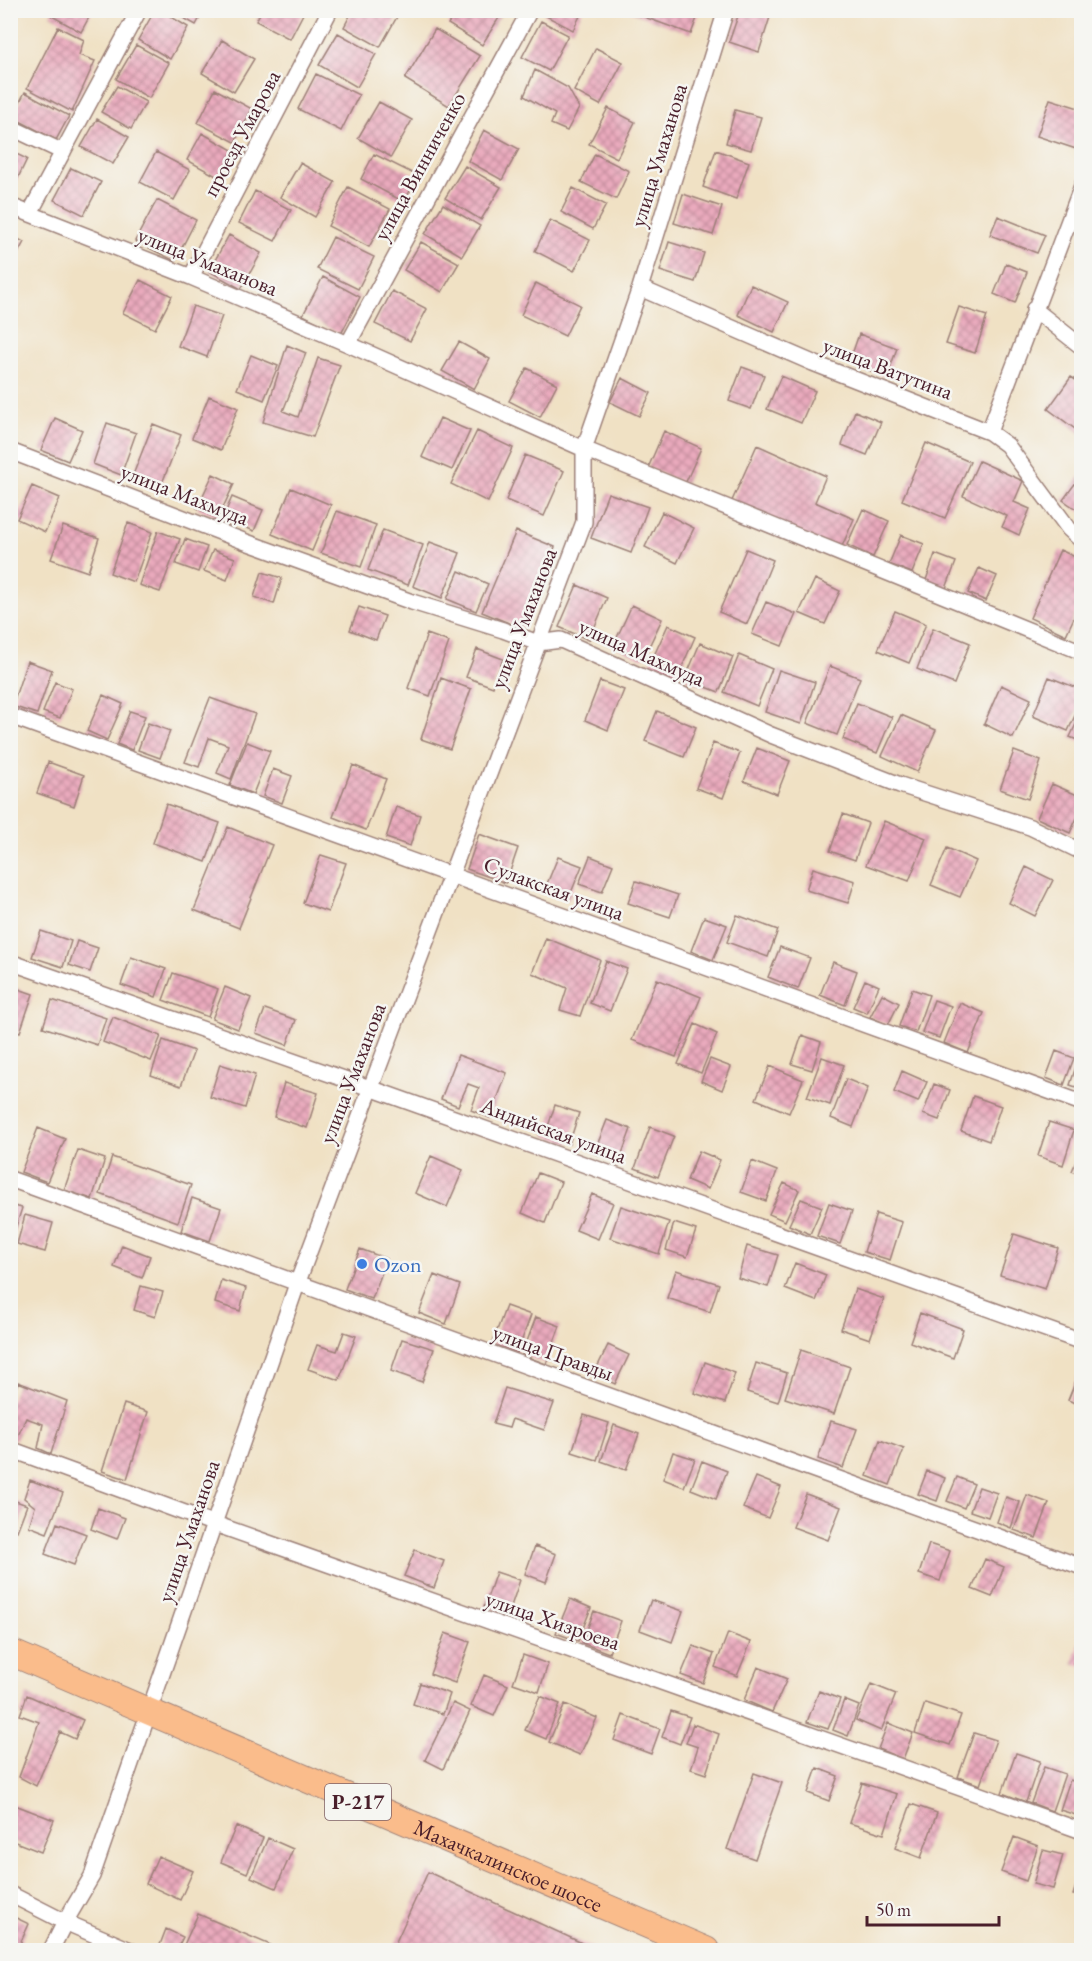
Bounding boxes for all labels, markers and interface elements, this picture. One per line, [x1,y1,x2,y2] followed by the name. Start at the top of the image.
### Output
[196,65,287,202] street label: проезд Умарова
[623,80,694,230] street label: улица Умаханова
[367,87,472,246] street label: улица Винниченко
[133,220,282,303] street label: улица Умаханова
[819,330,957,407] street label: улица Ватутина
[117,457,253,532] street label: улица Махмуда
[483,543,564,693] street label: улица Умаханова
[574,612,710,693] street label: улица Махмуда
[480,850,628,927] street label: Сулакская улица
[312,998,393,1148] street label: улица Умаханова
[476,1090,631,1170] street label: Андийская улица
[374,1250,422,1279] place label: Ozon
[355,1257,369,1271] marker: Ozon
[489,1317,617,1388] street label: улица Правды
[151,1456,226,1606] street label: улица Умаханова
[482,1584,624,1657] street label: улица Хизроева
[325,1784,391,1820] road number: Р-217
[409,1813,607,1919] street label: Махачкалинское шоссе
[867,1889,999,1927] scale bar
[876,1898,911,1921] text: 50 m

